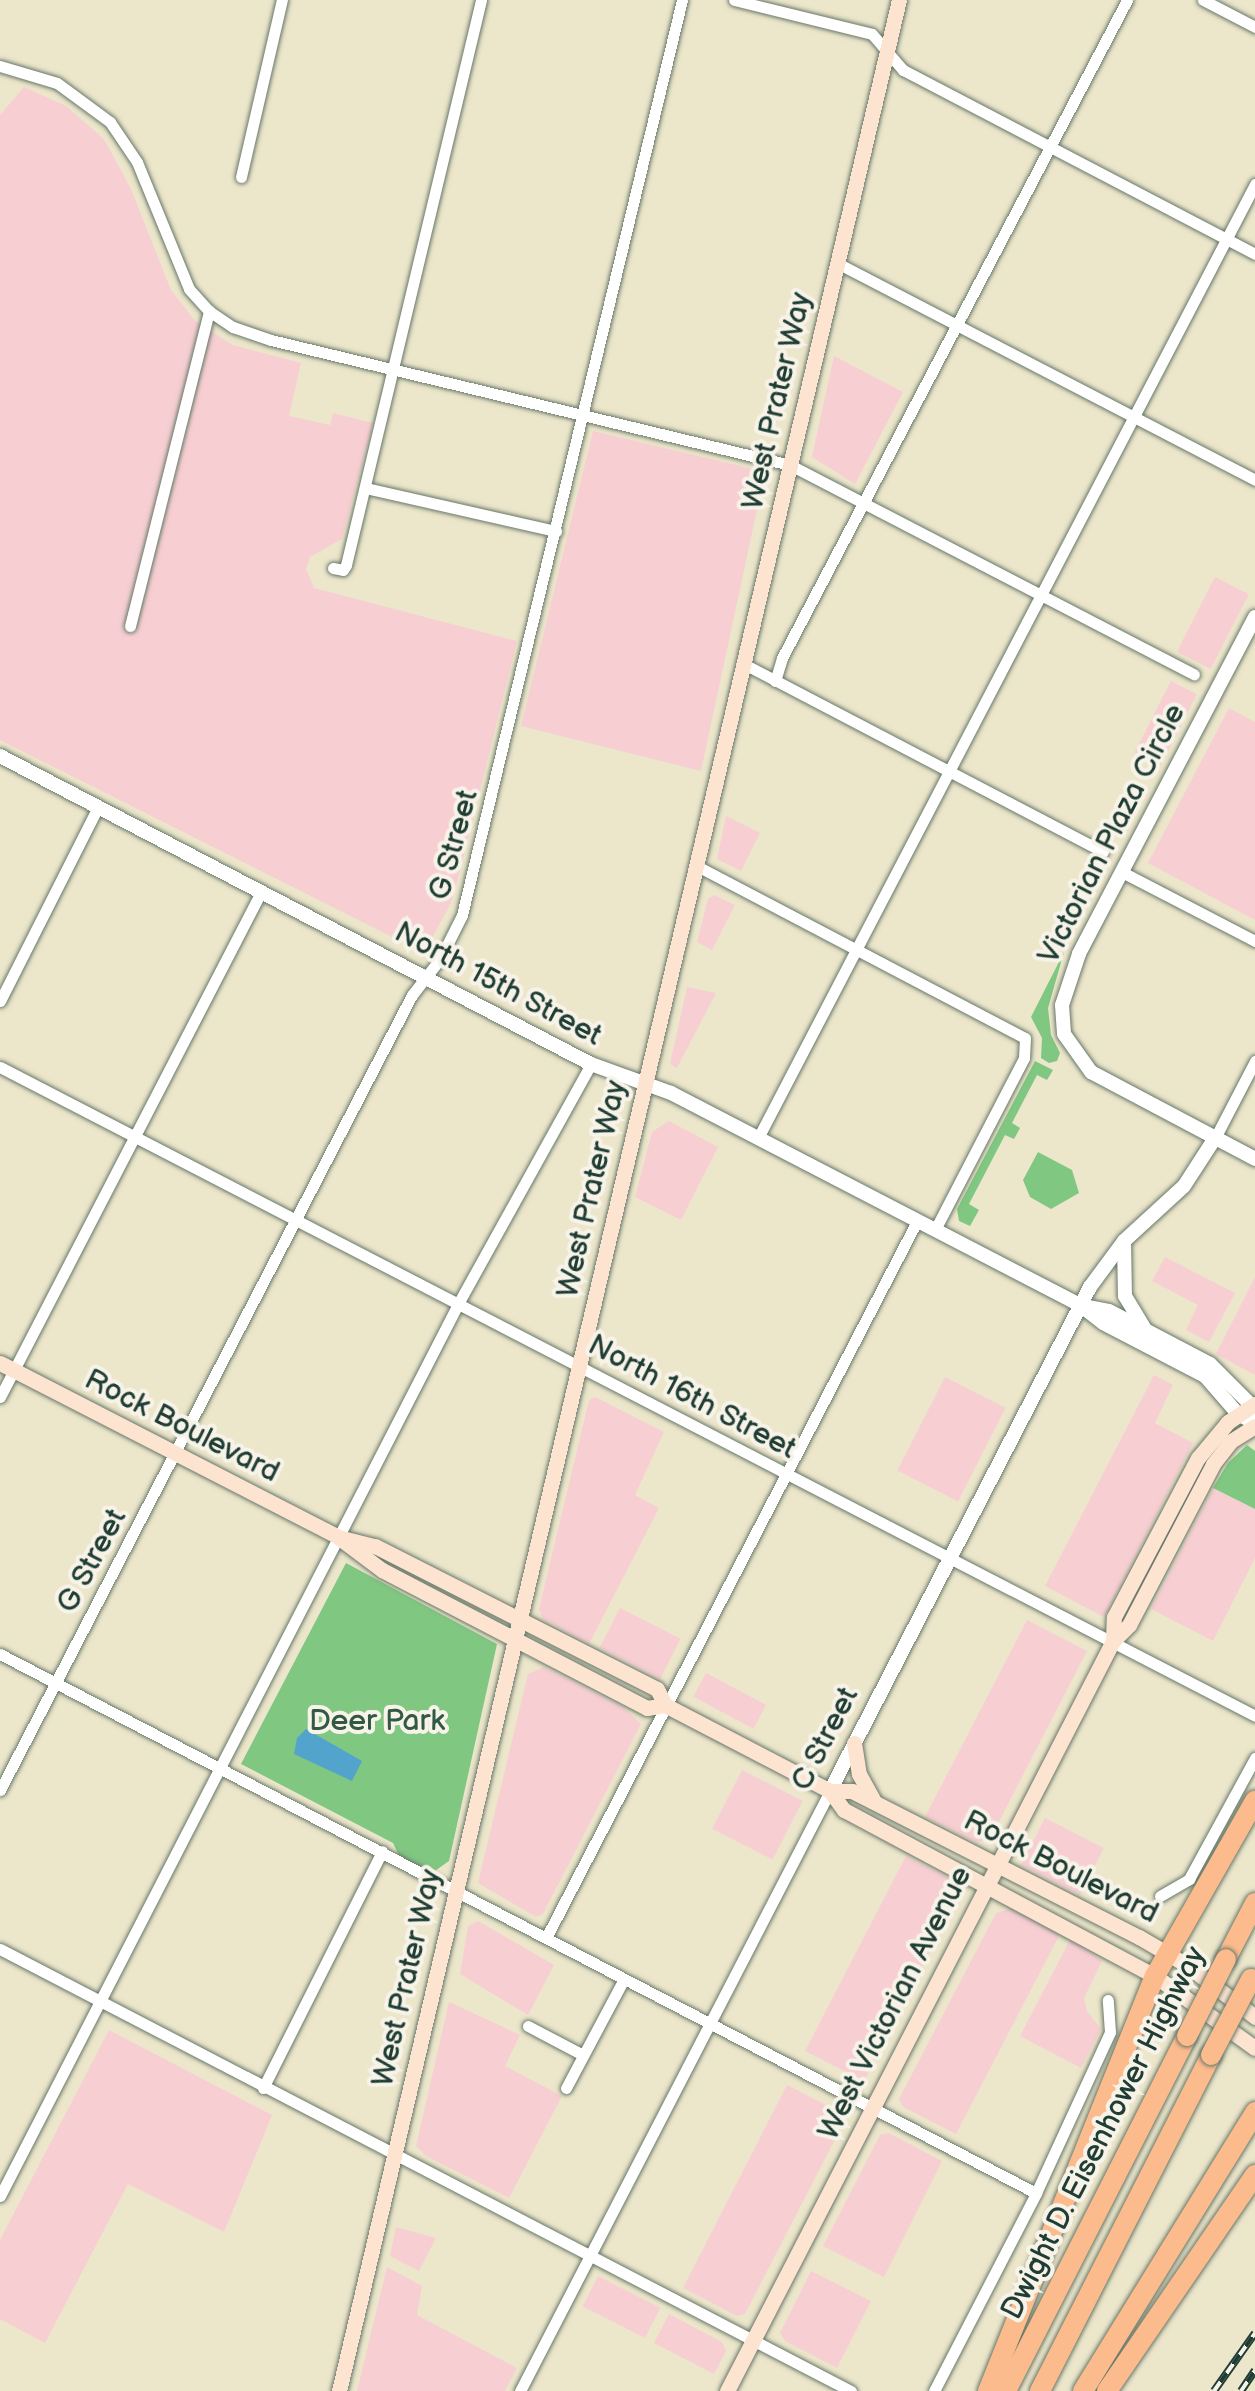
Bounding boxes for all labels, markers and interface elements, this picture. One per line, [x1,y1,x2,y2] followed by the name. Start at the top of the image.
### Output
[734,288,820,514] street label: West Prater Way
[1031,698,1193,970] street label: Victorian Plaza Circle
[422,786,486,904] street label: G Street
[388,914,608,1054] street label: North 15th Street
[549,1076,635,1302] street label: West Prater Way
[582,1327,802,1467] street label: North 16th Street
[79,1361,285,1491] street label: Rock Boulevard
[50,1503,134,1619] street label: G Street
[784,1681,866,1797] street label: C Street
[309,1703,445,1739] park label: Deer Park
[958,1802,1164,1932] street label: Rock Boulevard
[810,1860,980,2146] street label: West Victorian Avenue
[364,1865,450,2091] street label: West Prater Way
[994,1940,1214,2326] street label: Dwight D. Eisenhower Highway

